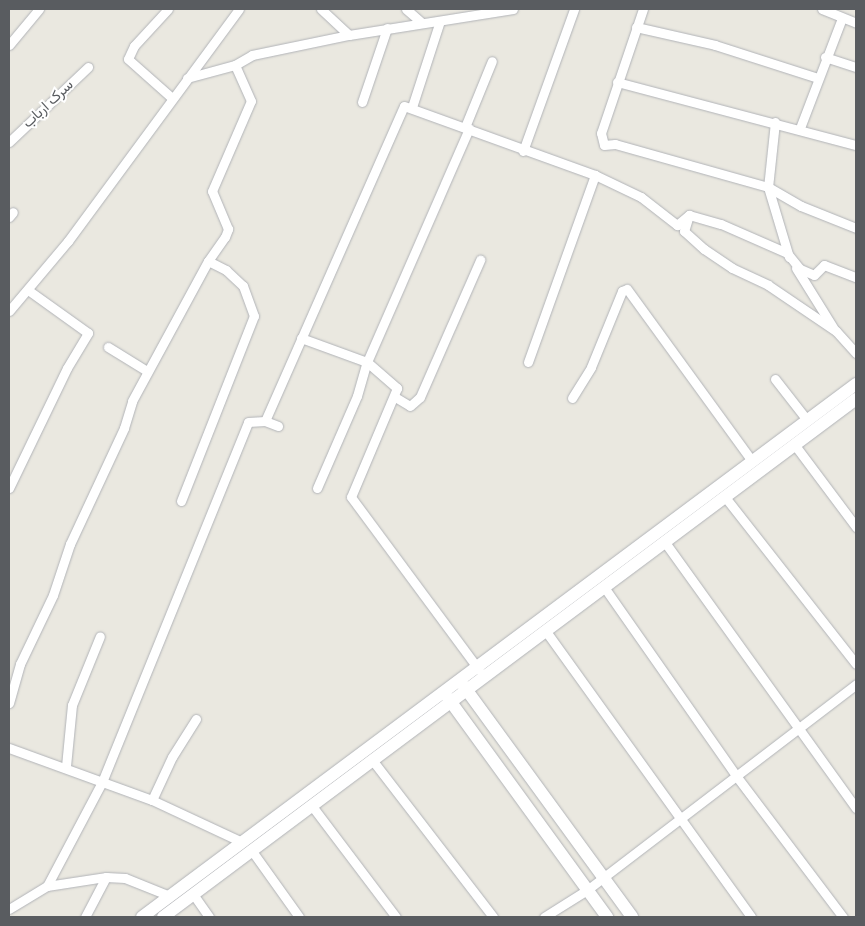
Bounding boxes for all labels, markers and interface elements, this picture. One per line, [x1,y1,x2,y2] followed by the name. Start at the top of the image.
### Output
[19,76,77,132] street label: سرک ارباب

